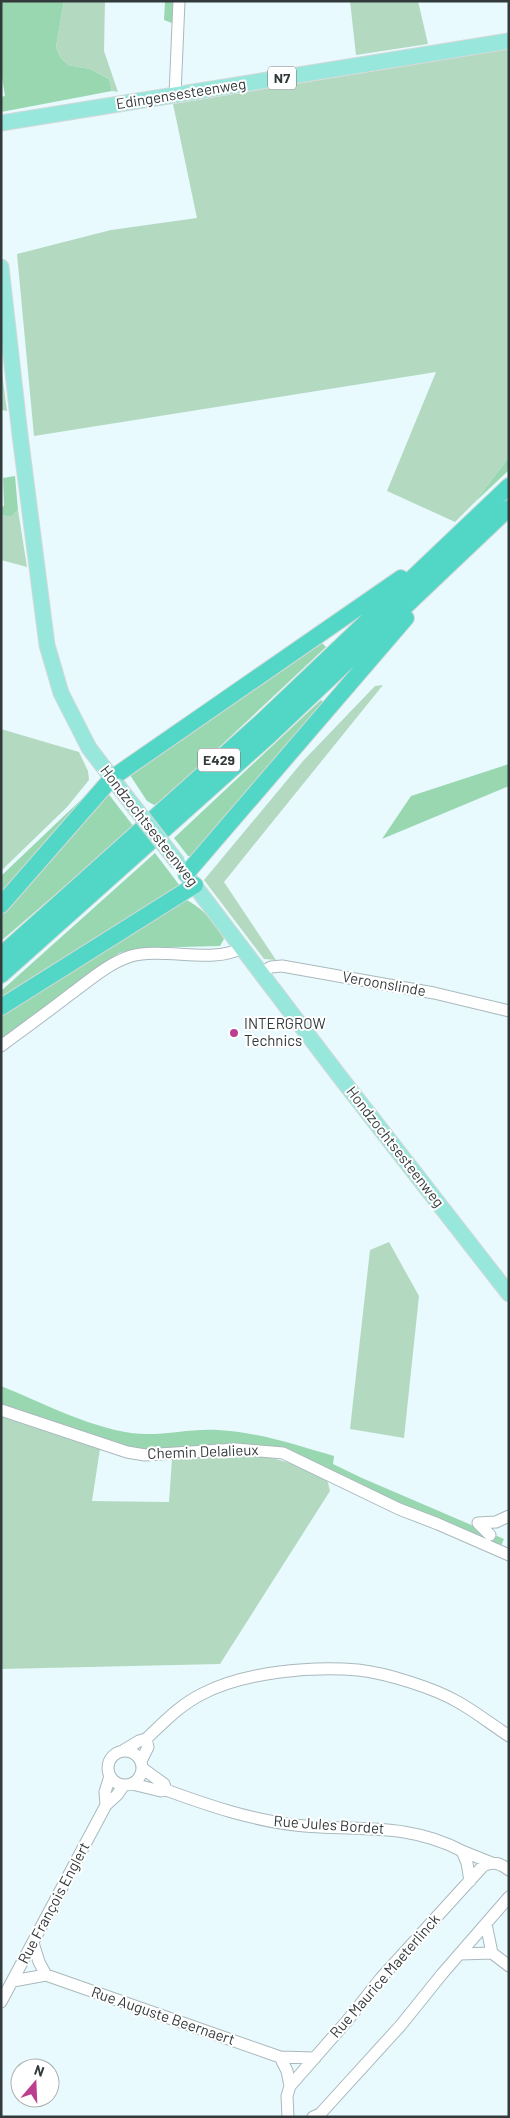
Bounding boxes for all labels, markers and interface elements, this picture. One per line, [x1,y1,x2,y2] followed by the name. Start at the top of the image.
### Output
[268,66,296,90] road number: N7
[115,74,247,112] street label: Edingensesteenweg
[198,748,240,772] road number: E429
[97,761,203,889] street label: Hondzochtsesteenweg
[341,967,427,999] street label: Veroonslinde
[244,1014,326,1049] place label: INTERGROW Technics
[228,1027,240,1039] marker: INTERGROW Technics
[343,1082,449,1210] street label: Hondzochtsesteenweg
[147,1440,259,1462] street label: Chemin Delalieux
[273,1811,385,1837] street label: Rue Jules Bordet
[13,1839,93,1967] street label: Rue François Englert
[326,1909,443,2041] street label: Rue Maurice Maeterlinck
[89,1982,237,2048] street label: Rue Auguste Beernaert
[10,2058,60,2108] north arrow
[32,2061,47,2080] text: N

